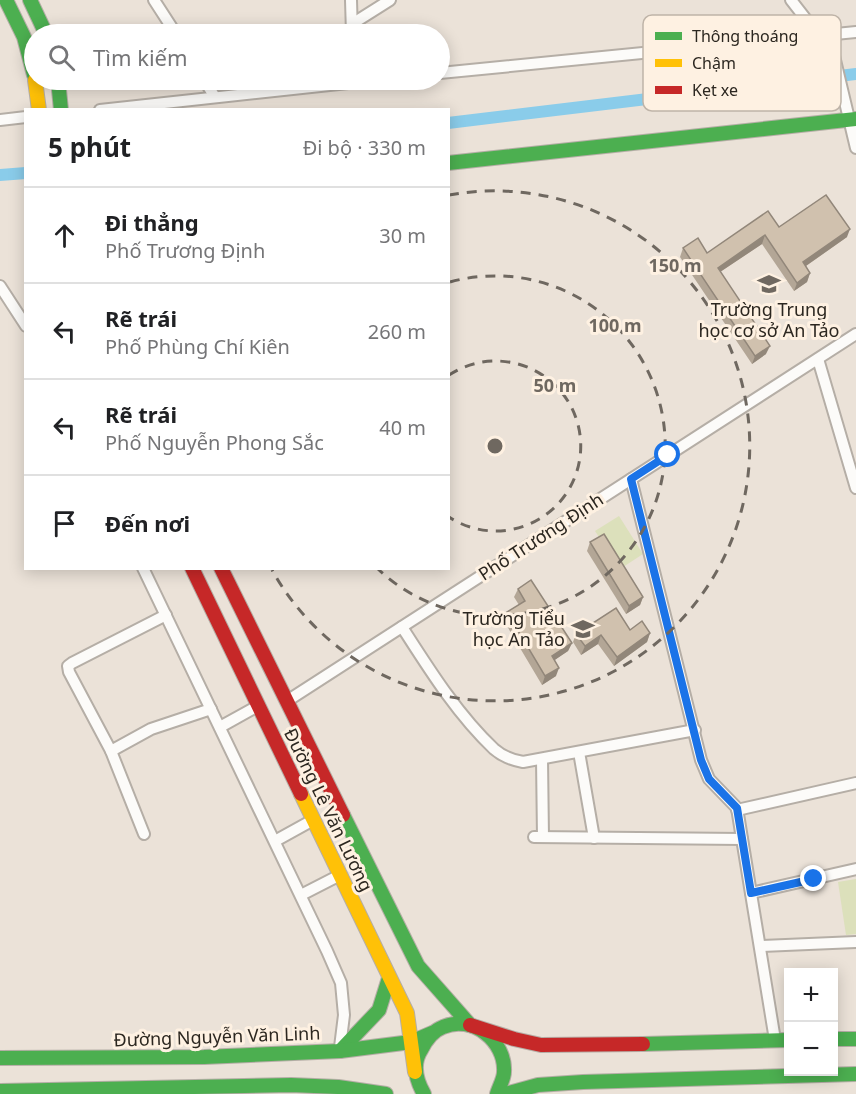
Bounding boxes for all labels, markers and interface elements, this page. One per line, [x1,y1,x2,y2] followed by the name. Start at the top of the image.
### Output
[643,15,841,111] legend
[24,24,450,90] search box
[692,25,798,47] text: Thông thoáng
[45,41,78,74] icon: search
[93,42,188,72] text: Tìm kiếm
[692,52,736,74] text: Chậm
[692,79,738,101] text: Kẹt xe
[48,129,131,165] text: 5 phút
[303,134,426,161] text: Đi bộ · 330 m
[105,207,199,237] text: Đi thẳng
[48,219,81,252] icon: ahead
[379,222,426,249] text: 30 m
[105,237,265,264] text: Phố Trương Định
[648,253,702,277] text: 150 m
[756,271,782,297] school or university icon: Trường Trung học cơ sở An Tảo
[699,297,840,342] place label: Trường Trung học cơ sở An Tảo
[105,303,177,333] text: Rẽ trái
[588,313,642,337] text: 100 m
[48,315,81,348] icon: left
[368,318,426,345] text: 260 m
[105,333,290,360] text: Phố Phùng Chí Kiên
[534,373,576,397] text: 50 m
[105,399,177,429] text: Rẽ trái
[48,411,81,444] icon: left
[379,414,426,441] text: 40 m
[105,429,324,456] text: Phố Nguyễn Phong Sắc
[485,436,505,456] centre of rings
[654,441,680,467] route start
[473,487,607,586] street label: Phố Trương Định
[48,507,81,540] icon: arrive
[105,508,190,538] text: Đến nơi
[462,606,565,651] place label: Trường Tiểu học An Tảo
[570,616,596,642] school or university icon: Trường Tiểu học An Tảo
[279,724,379,895] street label: Đường Lê Văn Lương
[800,865,826,891] route end
[784,968,838,1076] map controls
[784,968,838,1022] button: +
[113,1020,321,1052] street label: Đường Nguyễn Văn Linh
[784,1022,838,1076] button: −

